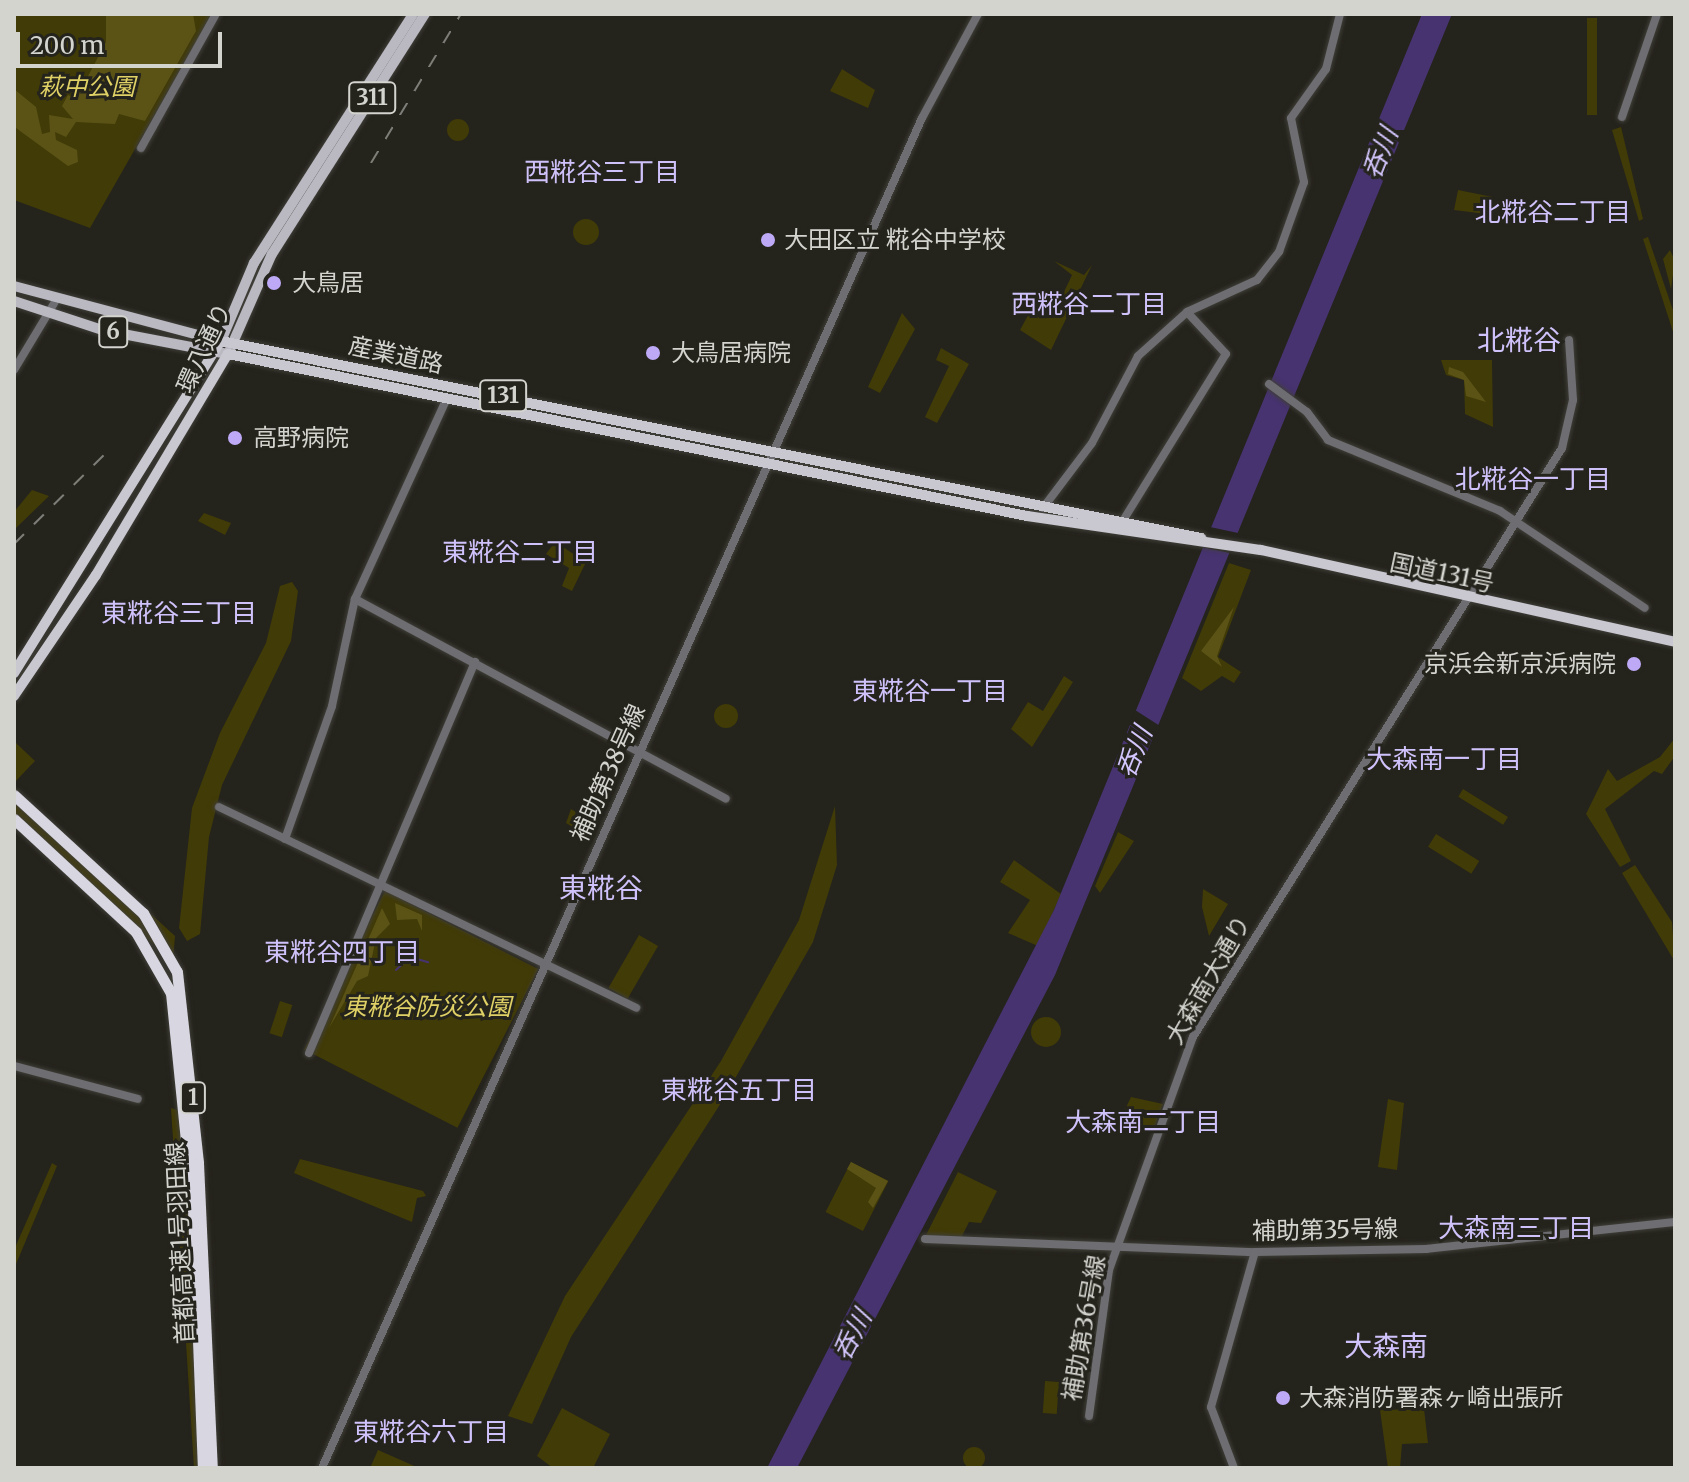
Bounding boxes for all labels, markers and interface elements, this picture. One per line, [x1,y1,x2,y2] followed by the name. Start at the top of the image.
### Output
[20,16,226,66] scale bar
[30,30,104,61] text: 200 m
[39,73,135,101] park label: 萩中公園
[348,80,396,116] road number: 311
[1356,123,1404,183] water label: 呑川
[524,156,680,188] district label: 西糀谷三丁目
[1475,196,1631,228] district label: 北糀谷二丁目
[784,226,1006,254] place label: 大田区立 糀谷中学校
[759,231,777,249] marker: 大田区立 糀谷中学校
[292,269,364,297] place label: 大鳥居
[263,272,285,294] marker: 大鳥居
[1011,288,1167,320] district label: 西糀谷二丁目
[171,298,237,398] street label: 環八通り
[97,314,129,350] road number: 6
[1477,323,1561,357] district label: 北糀谷
[346,331,446,379] street label: 産業道路
[671,339,791,367] place label: 大鳥居病院
[642,342,664,364] marker: 大鳥居病院
[479,378,527,414] road number: 131
[253,424,349,452] place label: 高野病院
[224,427,246,449] marker: 高野病院
[1455,463,1611,495] district label: 北糀谷一丁目
[442,536,598,568] district label: 東糀谷二丁目
[1387,548,1497,598] street label: 国道131号
[101,597,257,629] district label: 東糀谷三丁目
[1424,650,1616,678] place label: 京浜会新京浜病院
[1623,653,1645,675] marker: 京浜会新京浜病院
[852,675,1008,707] district label: 東糀谷一丁目
[565,700,651,846] street label: 補助第38号線
[1110,722,1158,782] water label: 呑川
[1366,743,1522,775] district label: 大森南一丁目
[559,871,643,905] district label: 東糀谷
[1160,910,1256,1050] street label: 大森南大通り
[264,936,420,968] district label: 東糀谷四丁目
[343,993,511,1021] park label: 東糀谷防災公園
[661,1074,817,1106] district label: 東糀谷五丁目
[179,1080,207,1116] road number: 1
[1065,1106,1221,1138] district label: 大森南二丁目
[160,1141,200,1345] street label: 首都高速1号羽田線
[1438,1212,1594,1244] district label: 大森南三丁目
[1252,1214,1398,1246] street label: 補助第35号線
[1057,1253,1111,1403] street label: 補助第36号線
[826,1305,878,1365] water label: 呑川
[1344,1329,1428,1363] district label: 大森南
[1299,1384,1563,1412] place label: 大森消防署森ヶ崎出張所
[1274,1389,1292,1407] marker: 大森消防署森ヶ崎出張所
[353,1416,509,1448] district label: 東糀谷六丁目

